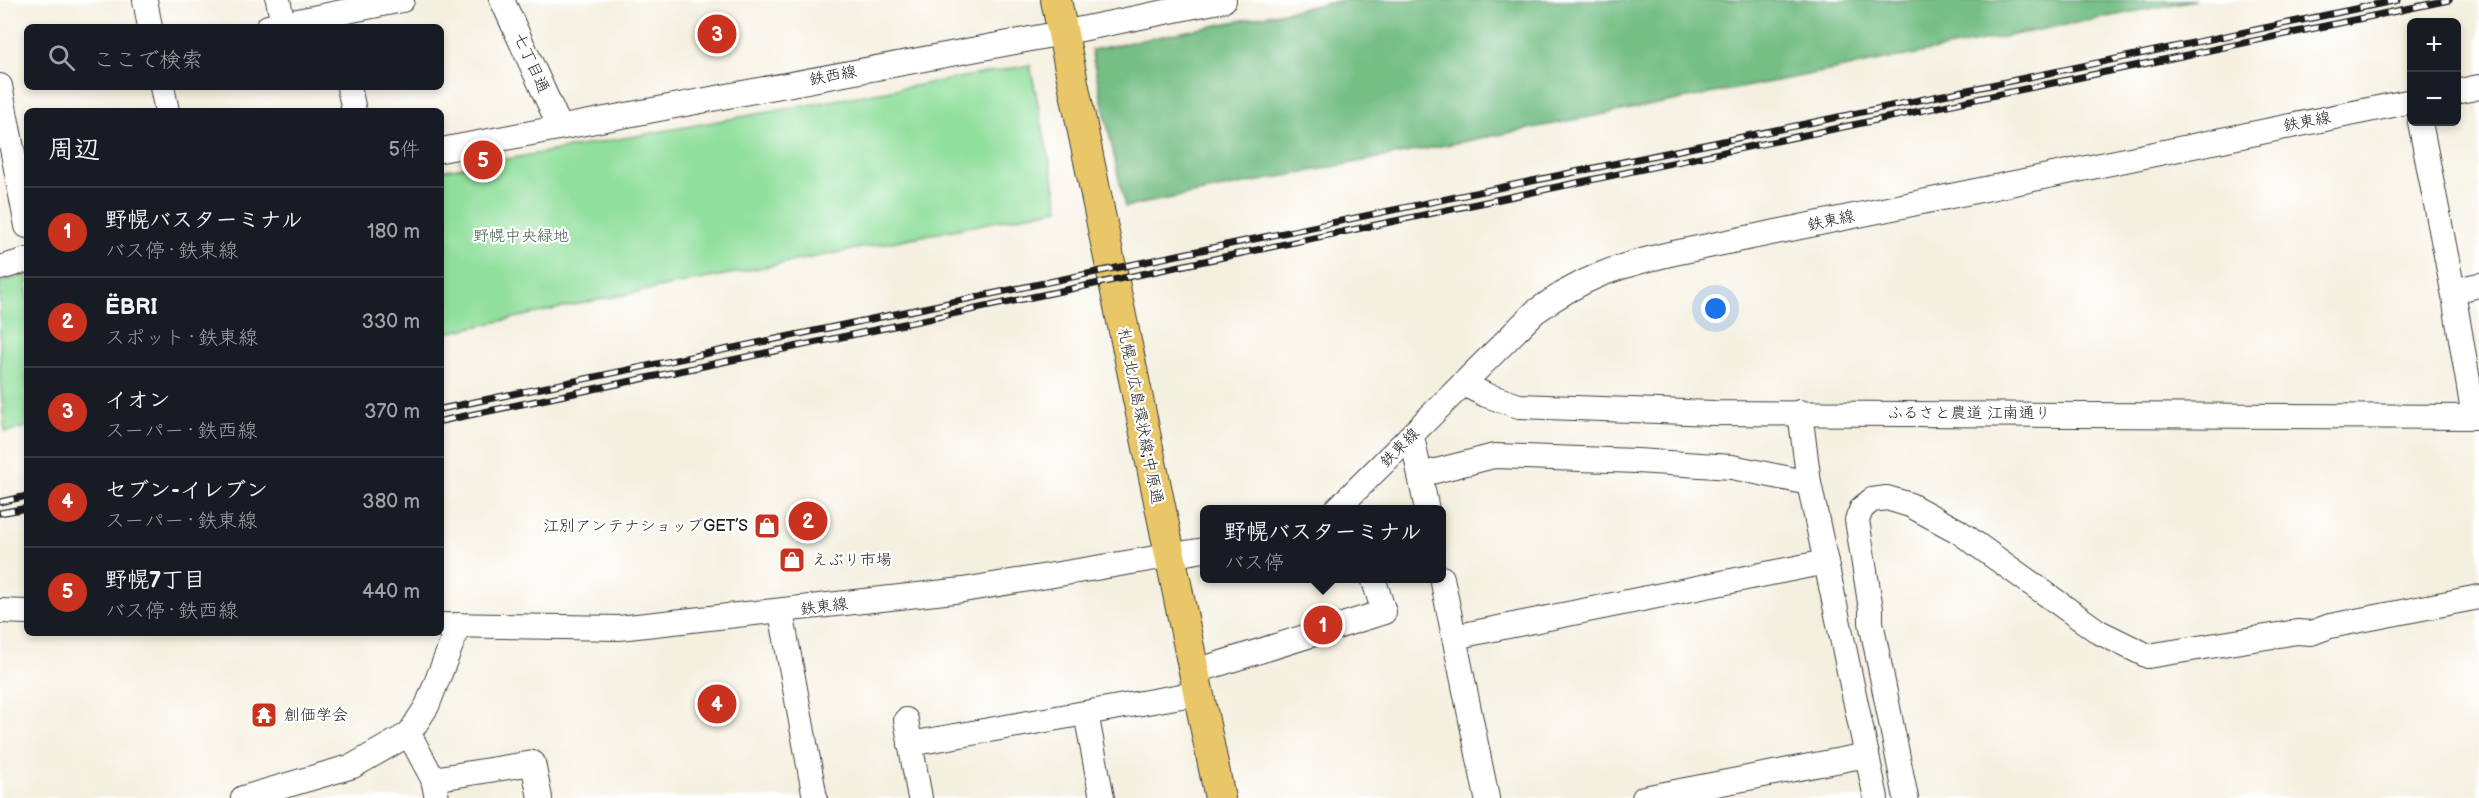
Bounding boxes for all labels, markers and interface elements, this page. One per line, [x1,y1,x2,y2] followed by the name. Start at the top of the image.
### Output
[698,12,736,57] pin: 3
[2407,18,2461,126] map controls
[2407,18,2461,72] button: +
[24,24,444,90] search box
[509,30,553,96] street label: 七丁目通
[45,41,78,74] icon: search
[93,47,203,74] text: ここで検索
[808,62,858,90] street label: 鉄西線
[2407,72,2461,126] button: −
[2282,108,2332,136] street label: 鉄東線
[48,135,100,166] text: 周辺
[389,138,420,162] text: 5件
[464,138,502,182] pin: 5
[105,207,303,234] text: 野幌バスターミナル
[1806,207,1856,235] street label: 鉄東線
[63,220,72,244] text: 1
[367,220,420,244] text: 180 m
[473,227,569,246] park label: 野幌中央緑地
[105,239,238,263] text: バス停 · 鉄東線
[105,294,158,321] text: ËBRI
[1701,294,1730,323] your location
[62,310,73,334] text: 2
[362,310,420,334] text: 330 m
[105,326,258,350] text: スポット · 鉄東線
[1114,326,1166,506] street label: 札幌北広島環状線;中原通
[105,387,171,414] text: イオン
[62,400,73,424] text: 3
[364,400,420,424] text: 370 m
[1887,404,2051,423] street label: ふるさと農道 江南通り
[105,419,257,443] text: スーパー · 鉄西線
[1376,424,1424,472] street label: 鉄東線
[105,477,268,504] text: セブン-イレブン
[62,490,73,514] text: 4
[362,490,420,514] text: 380 m
[788,498,828,544] pin: 2
[1200,505,1446,583] popup
[105,509,257,533] text: スーパー · 鉄東線
[752,511,782,541] shop icon: 江別アンテナショップGET’S
[543,517,748,536] place label: 江別アンテナショップGET’S
[1224,519,1422,546] text: 野幌バスターミナル
[777,545,807,575] shop icon: えぶり市場
[812,551,892,570] place label: えぶり市場
[1224,551,1284,575] text: バス停
[105,567,205,594] text: 野幌7丁目
[62,580,73,604] text: 5
[362,580,420,604] text: 440 m
[799,595,849,619] street label: 鉄東線
[105,599,238,623] text: バス停 · 鉄西線
[1304,602,1342,648] pin: 1
[698,682,736,726] pin: 4
[249,700,279,730] temple icon: 創価学会
[284,706,348,725] place label: 創価学会

